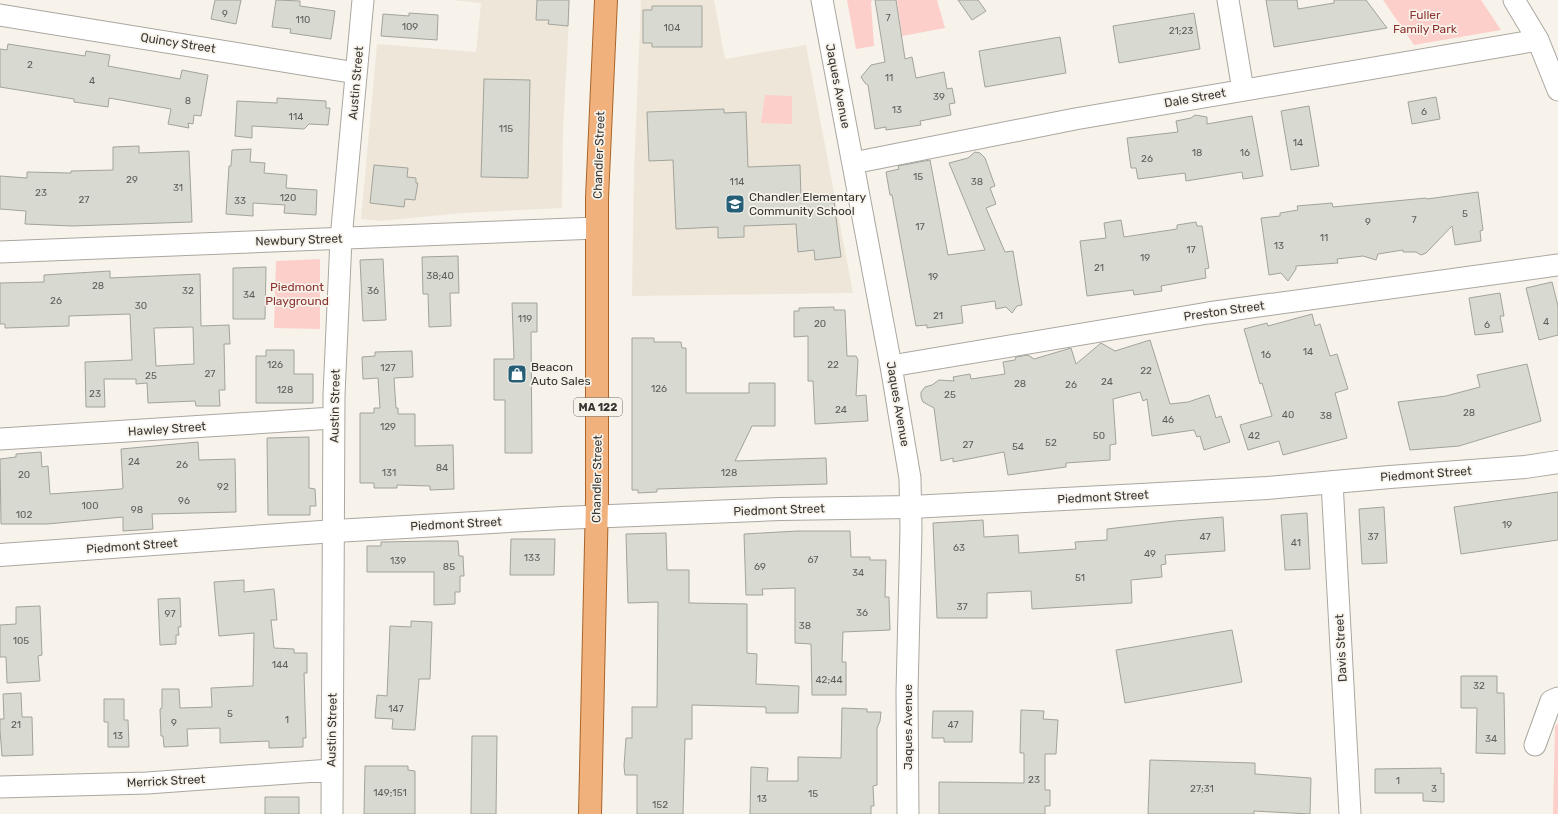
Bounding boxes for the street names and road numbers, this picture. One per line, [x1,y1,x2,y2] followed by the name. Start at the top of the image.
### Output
[139,30,217,56] street label: Quincy Street
[823,42,853,130] street label: Jaques Avenue
[346,45,366,120] street label: Austin Street
[1163,86,1227,110] street label: Dale Street
[590,111,608,199] street label: Chandler Street
[255,231,343,249] street label: Newbury Street
[1183,298,1266,324] street label: Preston Street
[884,360,912,448] street label: Jaques Avenue
[327,369,343,443] street label: Austin Street
[574,398,622,416] road number: MA 122
[128,419,207,439] street label: Hawley Street
[589,435,605,523] street label: Chandler Street
[1380,464,1472,484] street label: Piedmont Street
[1057,488,1149,506] street label: Piedmont Street
[733,501,825,519] street label: Piedmont Street
[410,515,502,533] street label: Piedmont Street
[86,536,178,556] street label: Piedmont Street
[1332,613,1350,682] street label: Davis Street
[901,684,915,770] street label: Jaques Avenue
[324,693,340,767] street label: Austin Street
[126,772,206,790] street label: Merrick Street

